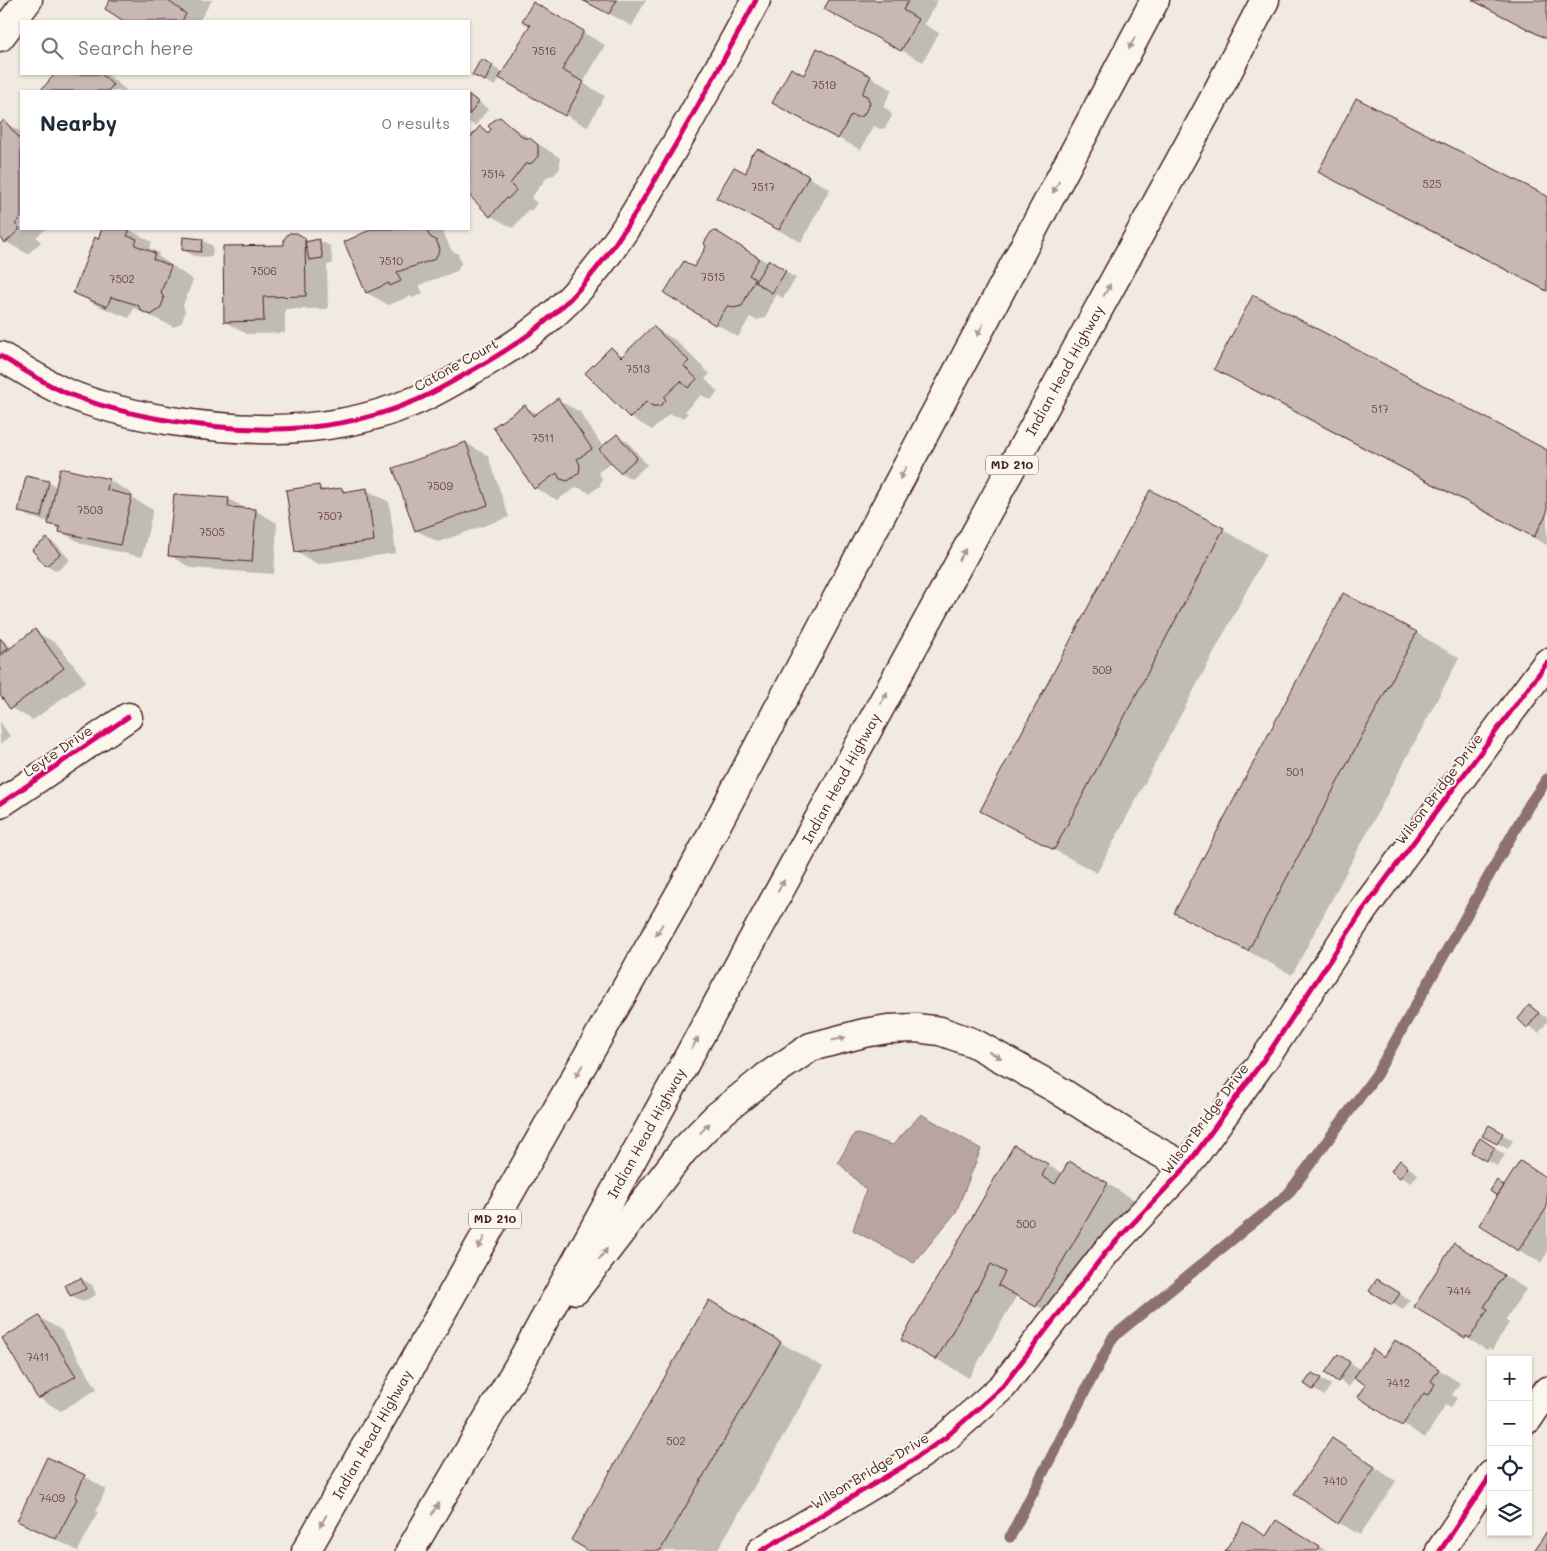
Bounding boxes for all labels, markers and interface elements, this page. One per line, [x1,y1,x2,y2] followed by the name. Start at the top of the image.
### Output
[20,20,470,75] search box
[38,34,66,62] icon: search
[78,35,194,60] text: Search here
[1128,36,1136,50] one-way arrow
[532,43,556,58] house number: 7516
[812,77,836,92] house number: 7519
[40,109,117,136] text: Nearby
[382,112,450,133] text: 0 results
[481,166,505,181] house number: 7514
[1423,176,1441,191] house number: 525
[751,179,775,194] house number: 7517
[1052,179,1060,194] one-way arrow
[379,253,403,268] house number: 7510
[251,263,277,278] house number: 7506
[701,269,725,284] house number: 7515
[109,271,135,286] house number: 7502
[1103,283,1112,296] one-way arrow
[1021,302,1108,439] street label: Indian Head Highway
[975,323,984,337] one-way arrow
[410,334,501,395] street label: Catone Court
[626,361,650,376] house number: 7513
[1371,401,1389,416] house number: 517
[532,430,554,445] house number: 7511
[986,456,1038,474] road number: MD 210
[899,466,907,481] one-way arrow
[427,478,453,493] house number: 7509
[77,502,103,517] house number: 7503
[317,508,343,523] house number: 7507
[199,524,225,539] house number: 7505
[958,548,966,562] one-way arrow
[1092,662,1112,677] house number: 509
[880,690,888,705] one-way arrow
[797,709,884,847] street label: Indian Head Highway
[19,720,96,781] street label: Leyte Drive
[1391,729,1487,848] street label: Wilson Bridge Drive
[1286,764,1304,779] house number: 501
[777,879,785,894] one-way arrow
[655,923,663,938] one-way arrow
[831,1035,846,1043] one-way arrow
[691,1036,699,1051] one-way arrow
[988,1051,1003,1059] one-way arrow
[1157,1059,1253,1178] street label: Wilson Bridge Drive
[603,1064,689,1202] street label: Indian Head Highway
[574,1065,583,1078] one-way arrow
[699,1122,711,1134] one-way arrow
[469,1210,521,1228] road number: MD 210
[1016,1216,1036,1231] house number: 500
[477,1236,485,1251] one-way arrow
[598,1247,608,1261] one-way arrow
[1447,1283,1472,1298] house number: 7414
[27,1349,49,1364] house number: 7411
[1487,1356,1532,1536] map controls
[1487,1356,1532,1401] button: +
[327,1366,416,1502] street label: Indian Head Highway
[1386,1375,1410,1390] house number: 7412
[1487,1401,1532,1446] button: −
[807,1428,932,1513] street label: Wilson Bridge Drive
[666,1433,686,1448] house number: 502
[1487,1446,1532,1491] button: locate
[1323,1473,1347,1488] house number: 7410
[39,1490,65,1505] house number: 7409
[1487,1491,1532,1536] button: layers
[430,1502,439,1515] one-way arrow
[319,1514,327,1529] one-way arrow

